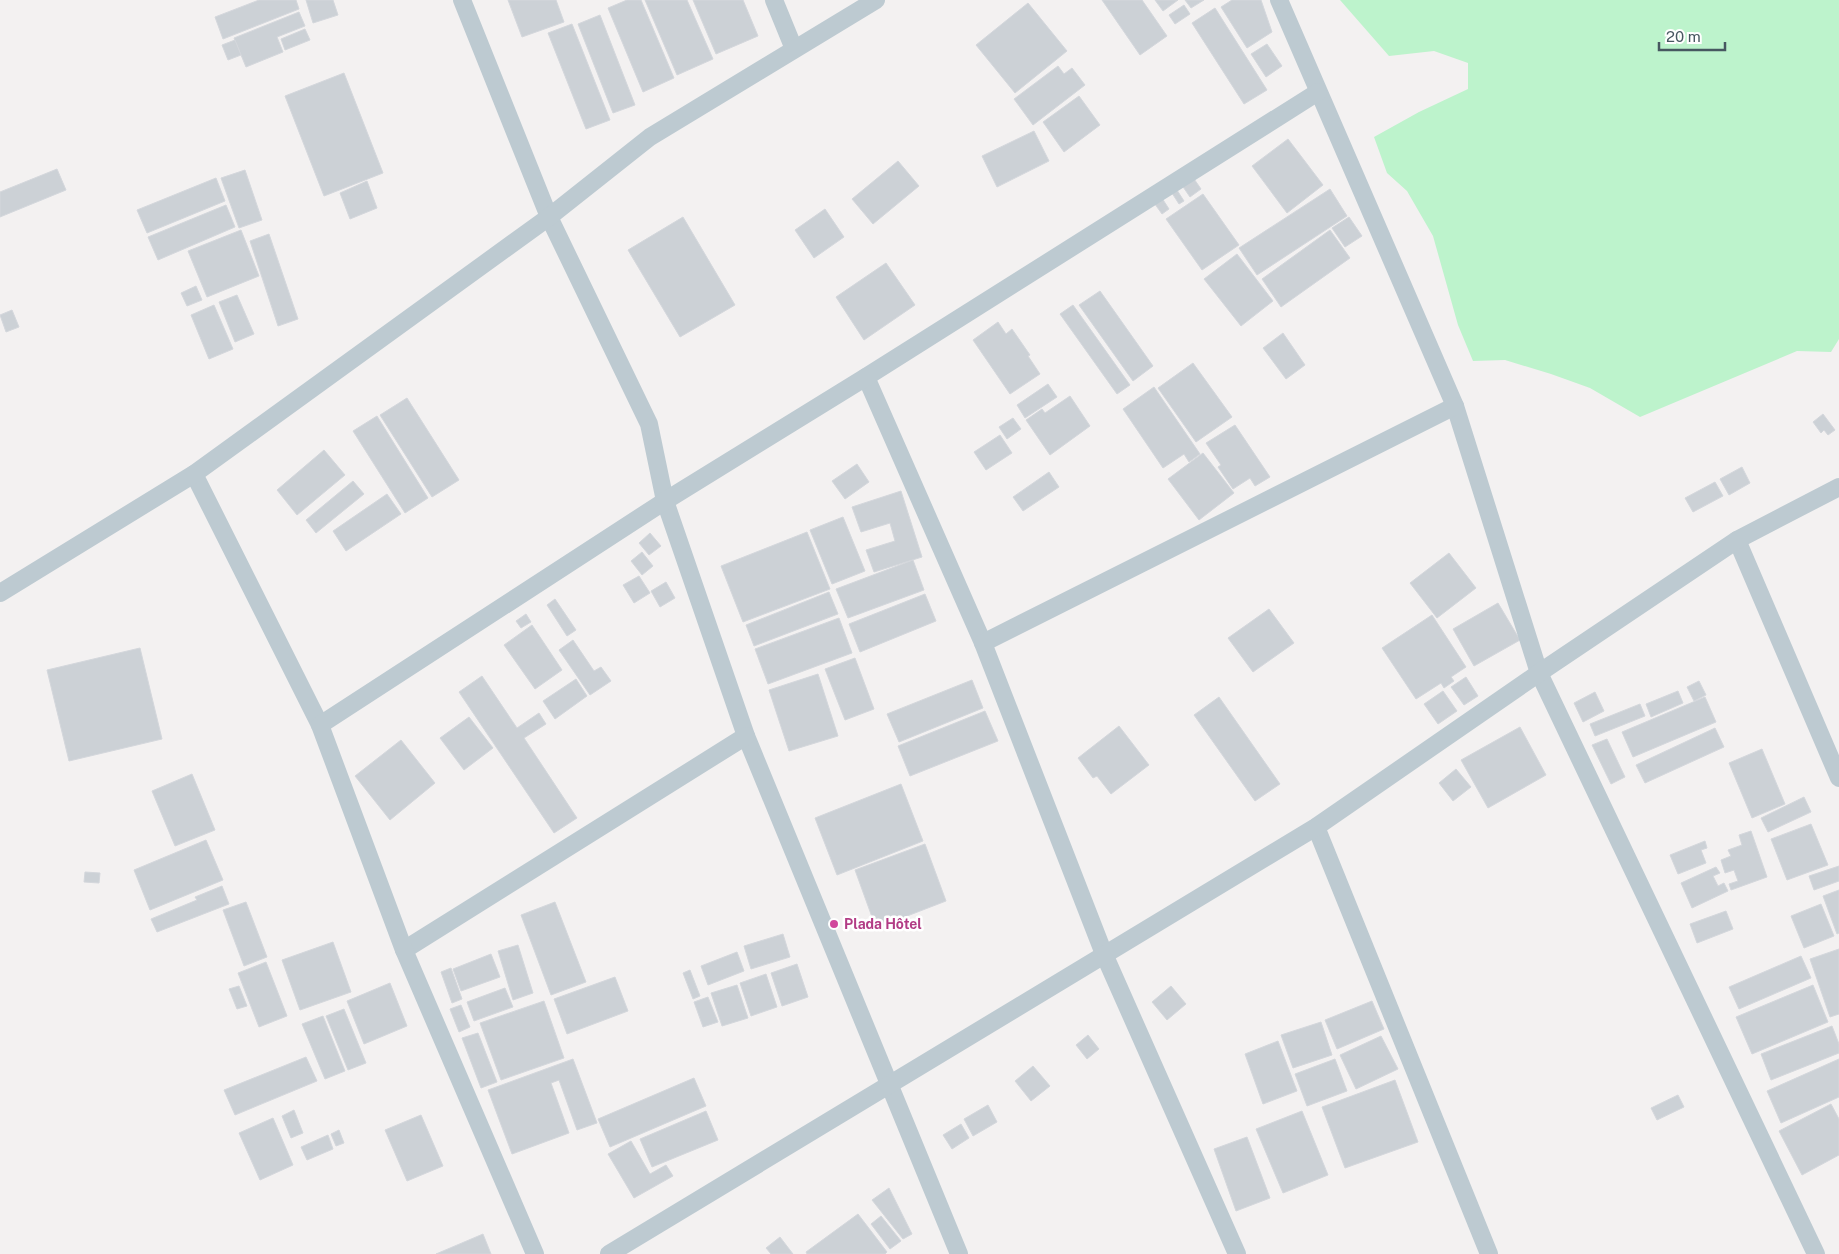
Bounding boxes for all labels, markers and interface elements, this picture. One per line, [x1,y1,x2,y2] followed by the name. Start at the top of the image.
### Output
[1659,20,1725,52] scale bar
[1666,28,1701,45] text: 20 m
[844,916,922,932] place label: Plada Hôtel
[828,918,840,930] marker: Plada Hôtel

